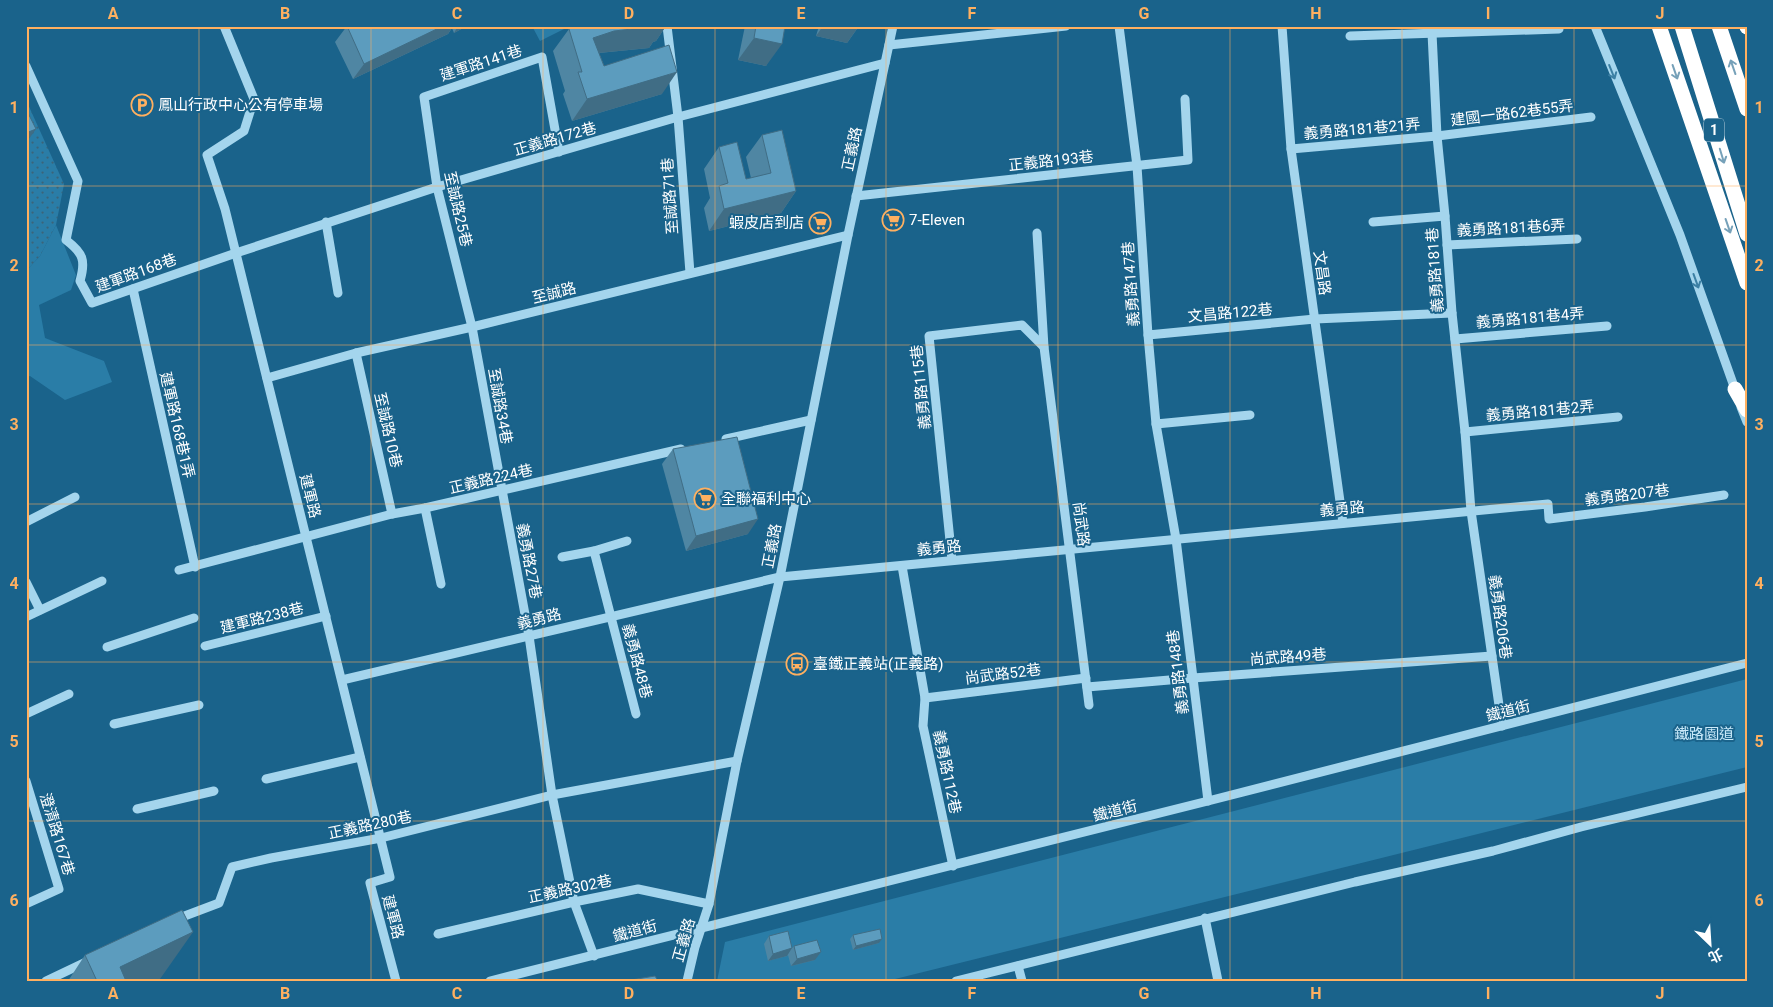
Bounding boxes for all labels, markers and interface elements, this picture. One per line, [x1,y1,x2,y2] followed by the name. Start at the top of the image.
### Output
[108,4,119,23] text: A
[280,4,290,23] text: B
[452,4,462,23] text: C
[624,4,634,23] text: D
[797,4,806,23] text: E
[968,4,977,23] text: F
[1139,4,1150,23] text: G
[1310,4,1322,23] text: H
[1486,4,1490,23] text: I
[1656,4,1664,23] text: J
[438,41,524,85] street label: 建軍路141巷
[1728,60,1737,76] one-way arrow
[1608,64,1618,79] one-way arrow
[1671,64,1680,80] one-way arrow
[130,93,154,117] parking icon: 鳳山行政中心公有停車場
[158,96,323,114] place label: 鳳山行政中心公有停車場
[1449,97,1575,129] street label: 建國一路62巷55弄
[9,98,19,117] text: 1
[1754,98,1764,117] text: 1
[1303,115,1421,143] street label: 義勇路181巷21弄
[1704,118,1724,142] road number: 1
[512,119,598,159] street label: 正義路172巷
[839,125,865,173] street label: 正義路
[1008,148,1094,174] street label: 正義路193巷
[1718,148,1728,164] one-way arrow
[658,157,682,235] street label: 至誠路71巷
[441,170,475,248] street label: 至誠路25巷
[881,208,905,232] supermarket icon: 7-Eleven
[808,211,832,235] supermarket icon: 蝦皮店到店
[909,211,965,229] place label: 7-Eleven
[729,214,804,232] place label: 蝦皮店到店
[1456,216,1566,240] street label: 義勇路181巷6弄
[1723,218,1733,234] one-way arrow
[1423,227,1447,313] street label: 義勇路181巷
[1119,241,1143,327] street label: 義勇路147巷
[1310,249,1334,297] street label: 文昌路
[93,250,179,296] street label: 建軍路168巷
[9,256,19,275] text: 2
[1754,256,1764,275] text: 2
[1692,273,1701,288] one-way arrow
[530,279,578,307] street label: 至誠路
[1187,300,1273,326] street label: 文昌路122巷
[1475,304,1585,332] street label: 義勇路181巷4弄
[908,344,934,430] street label: 義勇路115巷
[484,367,516,445] street label: 至誠路34巷
[156,370,198,480] street label: 建軍路168巷1弄
[371,391,405,469] street label: 至誠路10巷
[1485,397,1595,425] street label: 義勇路181巷2弄
[9,415,19,434] text: 3
[1754,415,1764,434] text: 3
[447,461,535,497] street label: 正義路224巷
[296,472,324,520] street label: 建軍路
[1584,481,1670,509] street label: 義勇路207巷
[693,487,717,511] supermarket icon: 全聯福利中心
[721,490,811,508] place label: 全聯福利中心
[1319,498,1365,520] street label: 義勇路
[1069,501,1093,547] street label: 尚武路
[513,522,545,600] street label: 義勇路27巷
[759,522,785,570] street label: 正義路
[916,537,962,559] street label: 義勇路
[9,574,19,593] text: 4
[1485,574,1515,660] street label: 義勇路206巷
[1754,574,1764,593] text: 4
[218,599,306,637] street label: 建軍路238巷
[515,605,563,633] street label: 義勇路
[618,622,656,700] street label: 義勇路48巷
[1164,629,1192,715] street label: 義勇路148巷
[1249,645,1327,669] street label: 尚武路49巷
[785,652,809,676] bus stop icon: 臺鐵正義站(正義路)
[813,655,943,673] place label: 臺鐵正義站(正義路)
[964,660,1042,688] street label: 尚武路52巷
[1484,697,1532,725] street label: 鐵道街
[1674,725,1734,743] park label: 鐵路園道
[929,728,965,816] street label: 義勇路112巷
[9,732,19,751] text: 5
[1754,732,1764,751] text: 5
[36,791,78,877] street label: 澄清路167巷
[1091,797,1139,825] street label: 鐵道街
[326,807,414,843] street label: 正義路280巷
[526,871,614,907] street label: 正義路302巷
[9,891,19,910] text: 6
[1754,891,1764,910] text: 6
[378,893,408,941] street label: 建軍路
[611,916,659,946] street label: 鐵道街
[669,916,699,964] street label: 正義路
[1686,920,1736,970] north arrow
[1706,946,1725,966] text: 北
[108,984,119,1003] text: A
[280,984,290,1003] text: B
[452,984,462,1003] text: C
[624,984,634,1003] text: D
[797,984,806,1003] text: E
[968,984,977,1003] text: F
[1139,984,1150,1003] text: G
[1310,984,1322,1003] text: H
[1486,984,1490,1003] text: I
[1656,984,1664,1003] text: J

